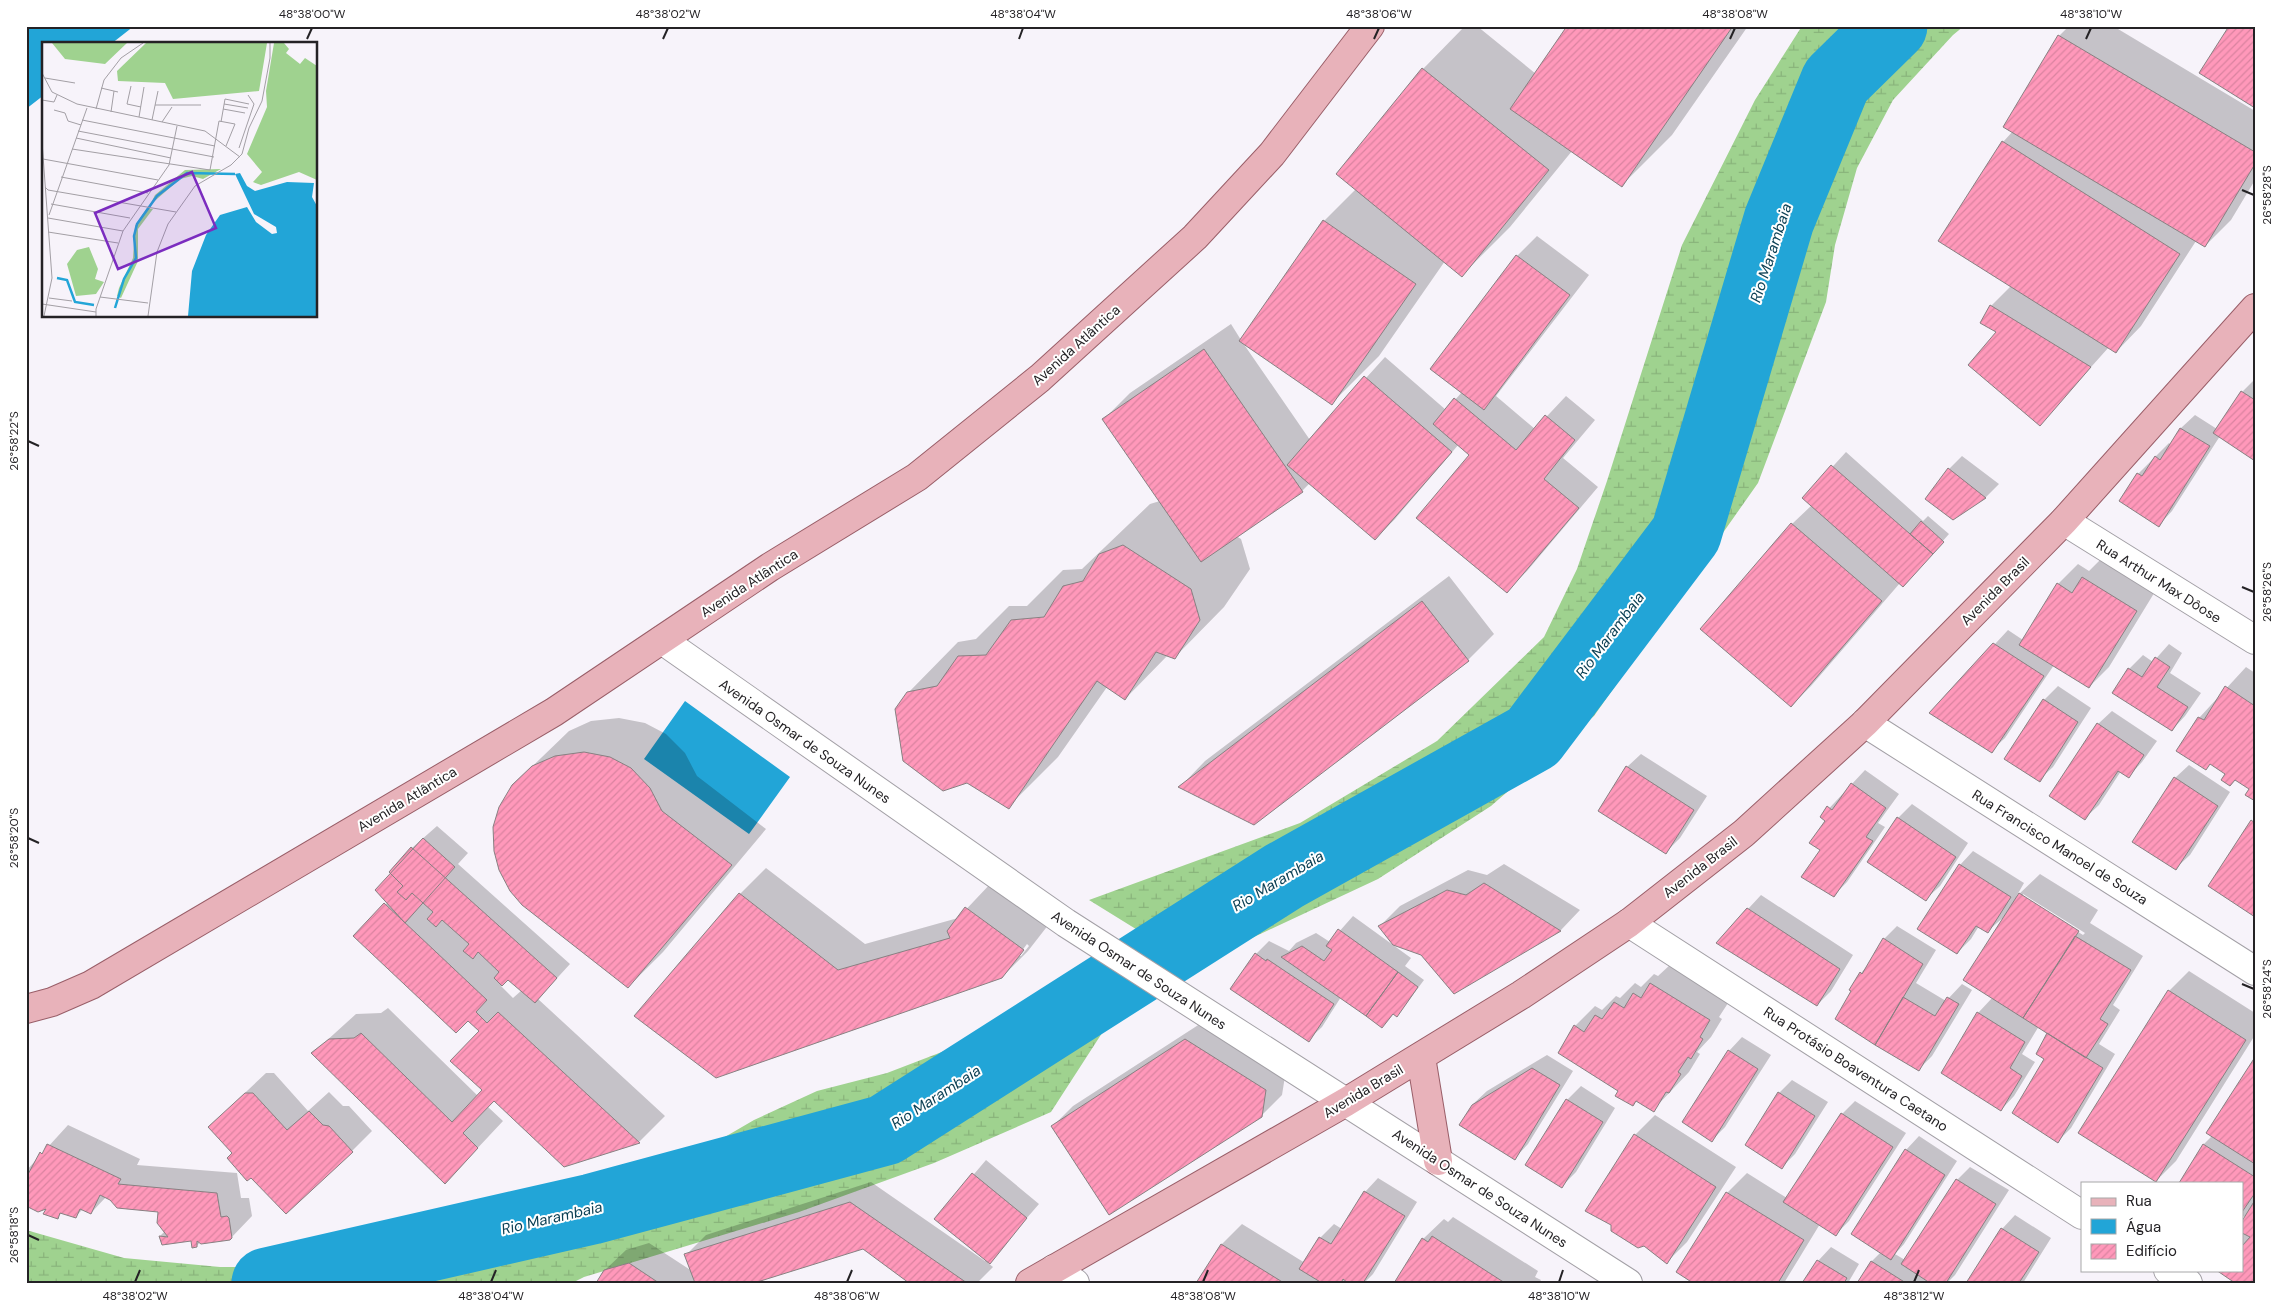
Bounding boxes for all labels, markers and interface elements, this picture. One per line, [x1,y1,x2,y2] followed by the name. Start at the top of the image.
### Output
[279,6,346,22] text: 48°38'00"W
[635,6,701,22] text: 48°38'02"W
[990,6,1056,22] text: 48°38'04"W
[1346,6,1412,22] text: 48°38'06"W
[1702,6,1768,22] text: 48°38'08"W
[2060,6,2122,22] text: 48°38'10"W
[42,42,318,318] inset map
[2259,165,2275,225] text: 26°58'28"S
[1746,201,1796,305] water label: Rio Marambaia
[1028,301,1124,389] street label: Avenida Atlântica
[6,411,22,471] text: 26°58'22"S
[2093,535,2225,627] street label: Rua Arthur Max Dôose
[697,545,801,621] street label: Avenida Atlântica
[1957,553,2033,629] street label: Avenida Brasil
[2259,562,2275,622] text: 26°58'26"S
[1571,588,1649,682] water label: Rio Marambaia
[716,675,894,807] street label: Avenida Osmar de Souza Nunes
[354,762,460,836] street label: Avenida Atlântica
[1969,785,2151,909] street label: Rua Francisco Manoel de Souza
[6,808,22,868] text: 26°58'20"S
[1659,832,1741,902] street label: Avenida Brasil
[1229,846,1327,916] water label: Rio Marambaia
[1048,907,1230,1033] street label: Avenida Osmar de Souza Nunes
[2259,959,2275,1019] text: 26°58'24"S
[1760,1003,1952,1135] street label: Rua Protásio Boaventura Caetano
[1320,1060,1406,1122] street label: Avenida Brasil
[887,1061,985,1133] water label: Rio Marambaia
[1389,1125,1571,1251] street label: Avenida Osmar de Souza Nunes
[2081,1182,2244,1272] legend
[2126,1191,2152,1211] text: Rua
[499,1197,605,1239] water label: Rio Marambaia
[6,1207,22,1263] text: 26°58'18"S
[2126,1217,2161,1237] text: Água
[2126,1241,2177,1261] text: Edifício
[102,1288,168,1304] text: 48°38'02"W
[458,1288,524,1304] text: 48°38'04"W
[814,1288,880,1304] text: 48°38'06"W
[1170,1288,1236,1304] text: 48°38'08"W
[1528,1288,1590,1304] text: 48°38'10"W
[1884,1288,1945,1304] text: 48°38'12"W

